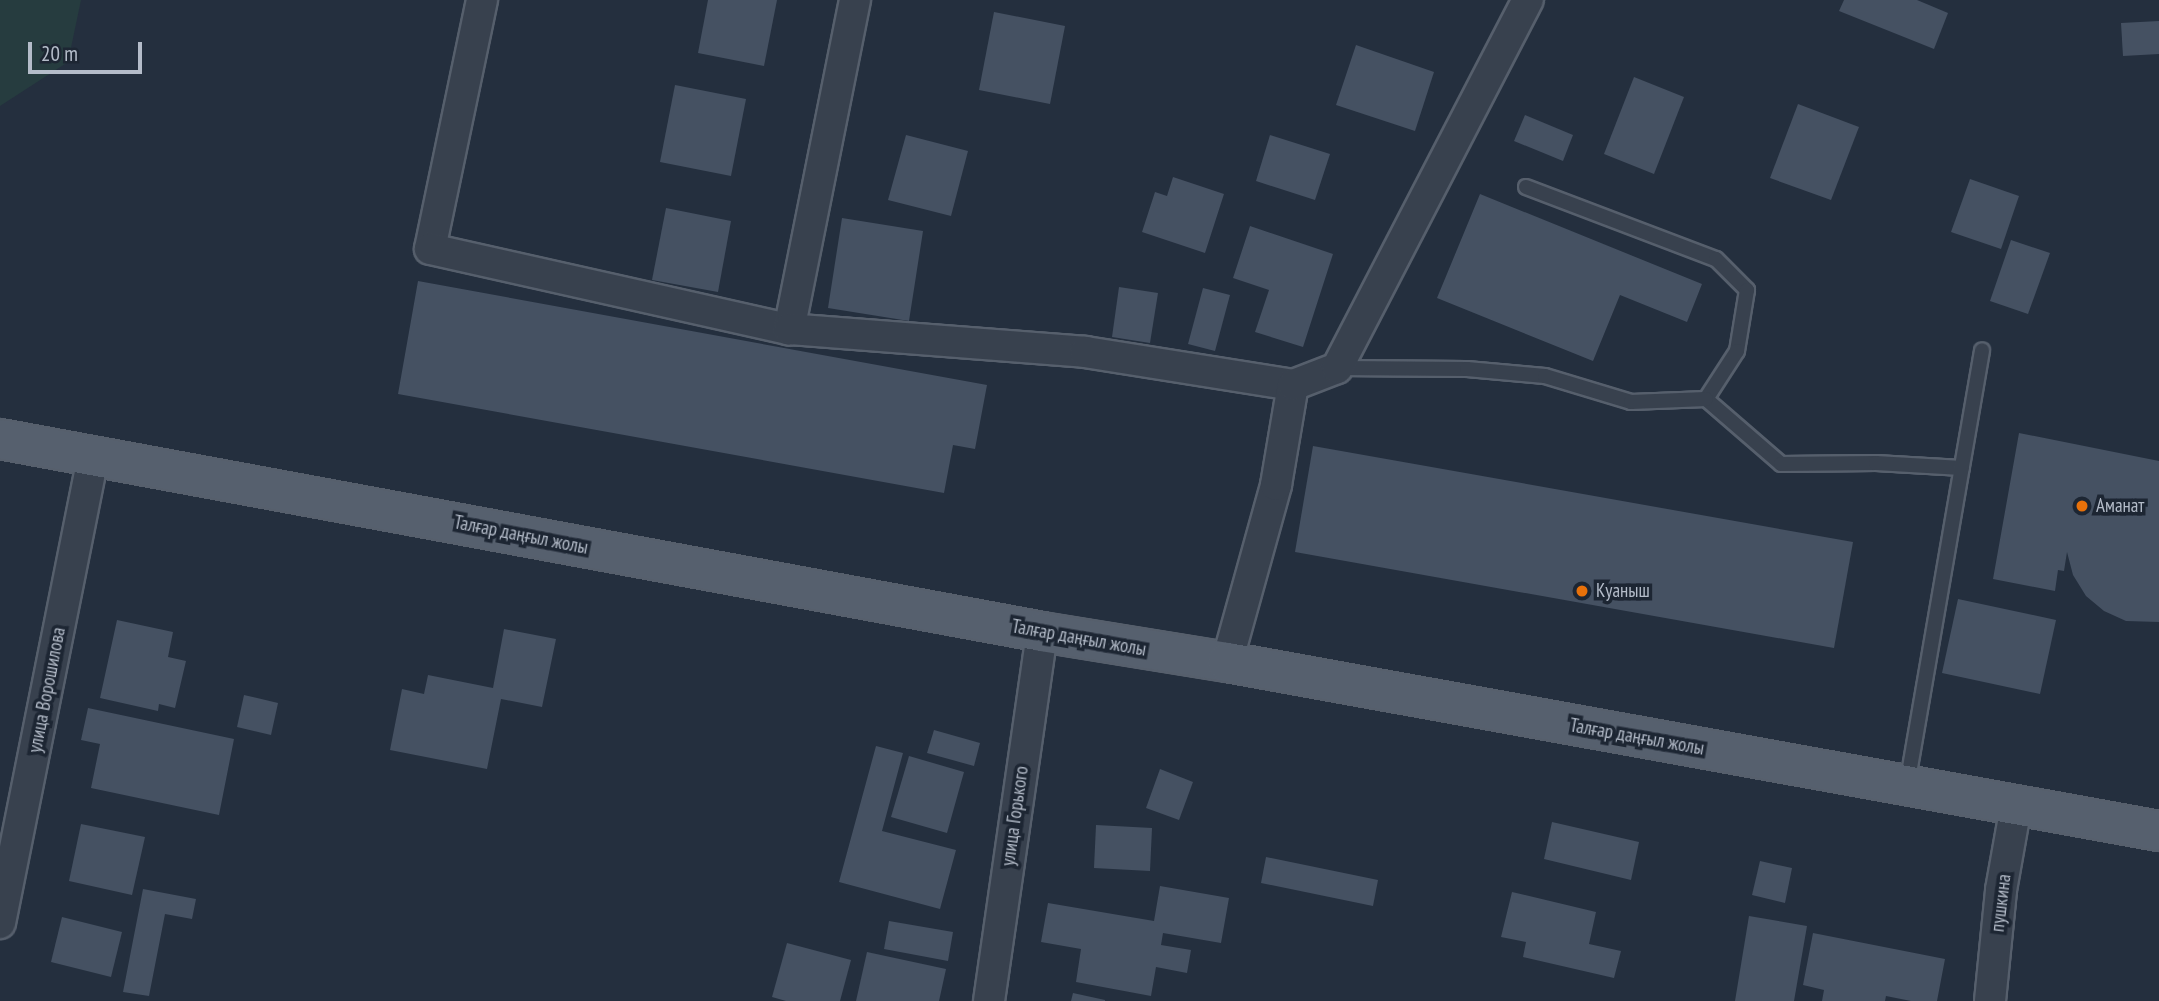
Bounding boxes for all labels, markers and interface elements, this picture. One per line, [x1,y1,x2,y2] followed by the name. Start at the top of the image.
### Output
[32,28,145,72] scale bar
[41,40,78,67] text: 20 m
[2096,495,2144,517] place label: Аманат
[2074,498,2090,514] marker: Аманат
[452,511,590,559] street label: Талғар даңғыл жолы
[1596,580,1650,602] place label: Куаныш
[1574,583,1590,599] marker: Куаныш
[1010,615,1148,661] street label: Талғар даңғыл жолы
[24,625,70,755] street label: улица Ворошилова
[1568,714,1706,760] street label: Талғар даңғыл жолы
[997,765,1033,867] street label: улица Горького
[1986,873,2016,933] street label: пушкина

